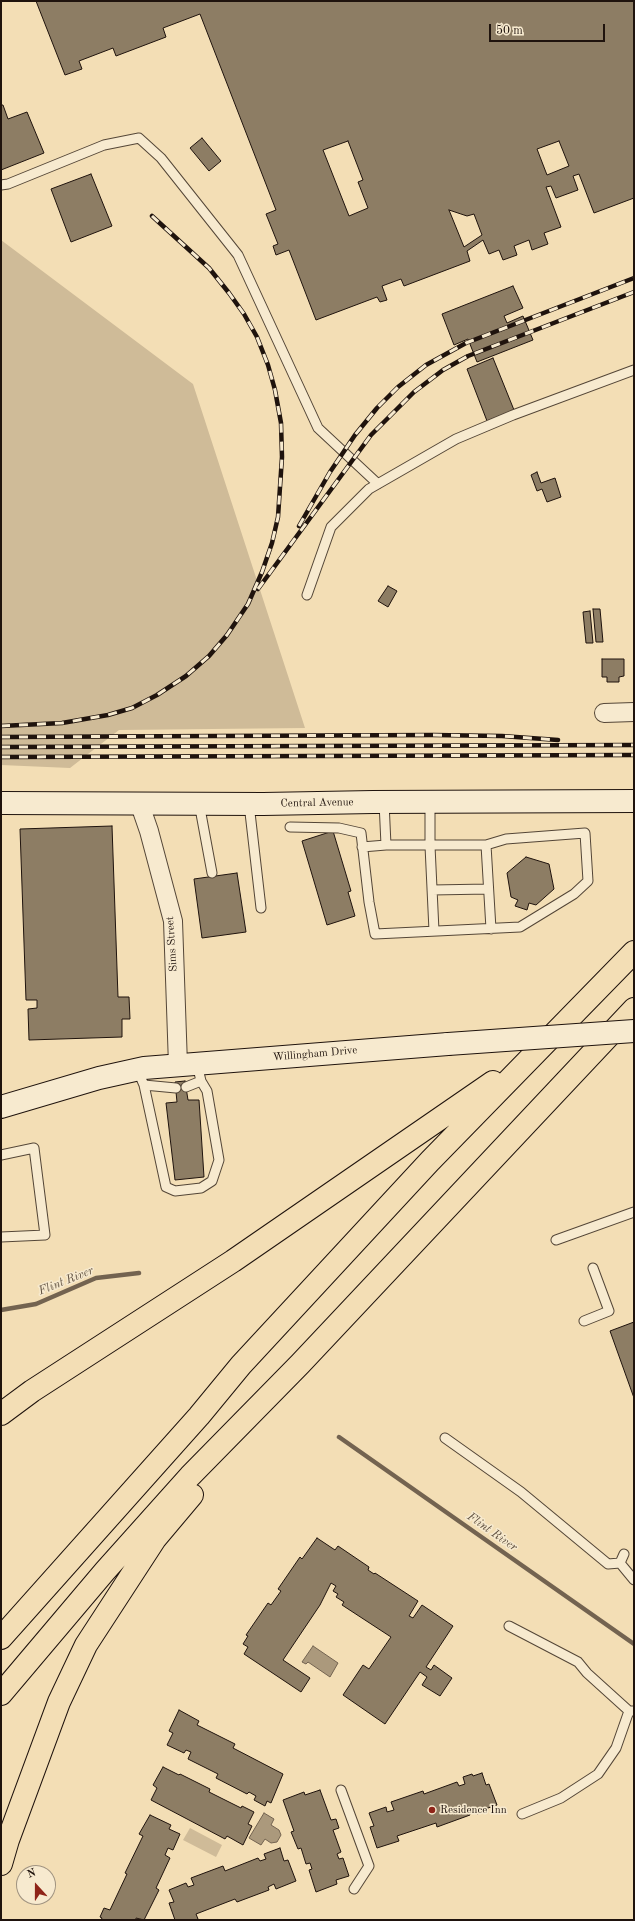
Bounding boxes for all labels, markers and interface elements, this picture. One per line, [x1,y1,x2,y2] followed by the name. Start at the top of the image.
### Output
[491,16,607,42] scale bar
[496,25,523,37] text: 50 m
[280,796,354,810] street label: Central Avenue
[163,916,181,972] street label: Sims Street
[272,1044,358,1064] street label: Willingham Drive
[36,1263,96,1299] water label: Flint River
[464,1509,520,1555] water label: Flint River
[440,1803,507,1817] place label: Residence Inn
[427,1805,437,1815] marker: Residence Inn
[16,1865,56,1905] north arrow
[26,1868,38,1881] text: N

